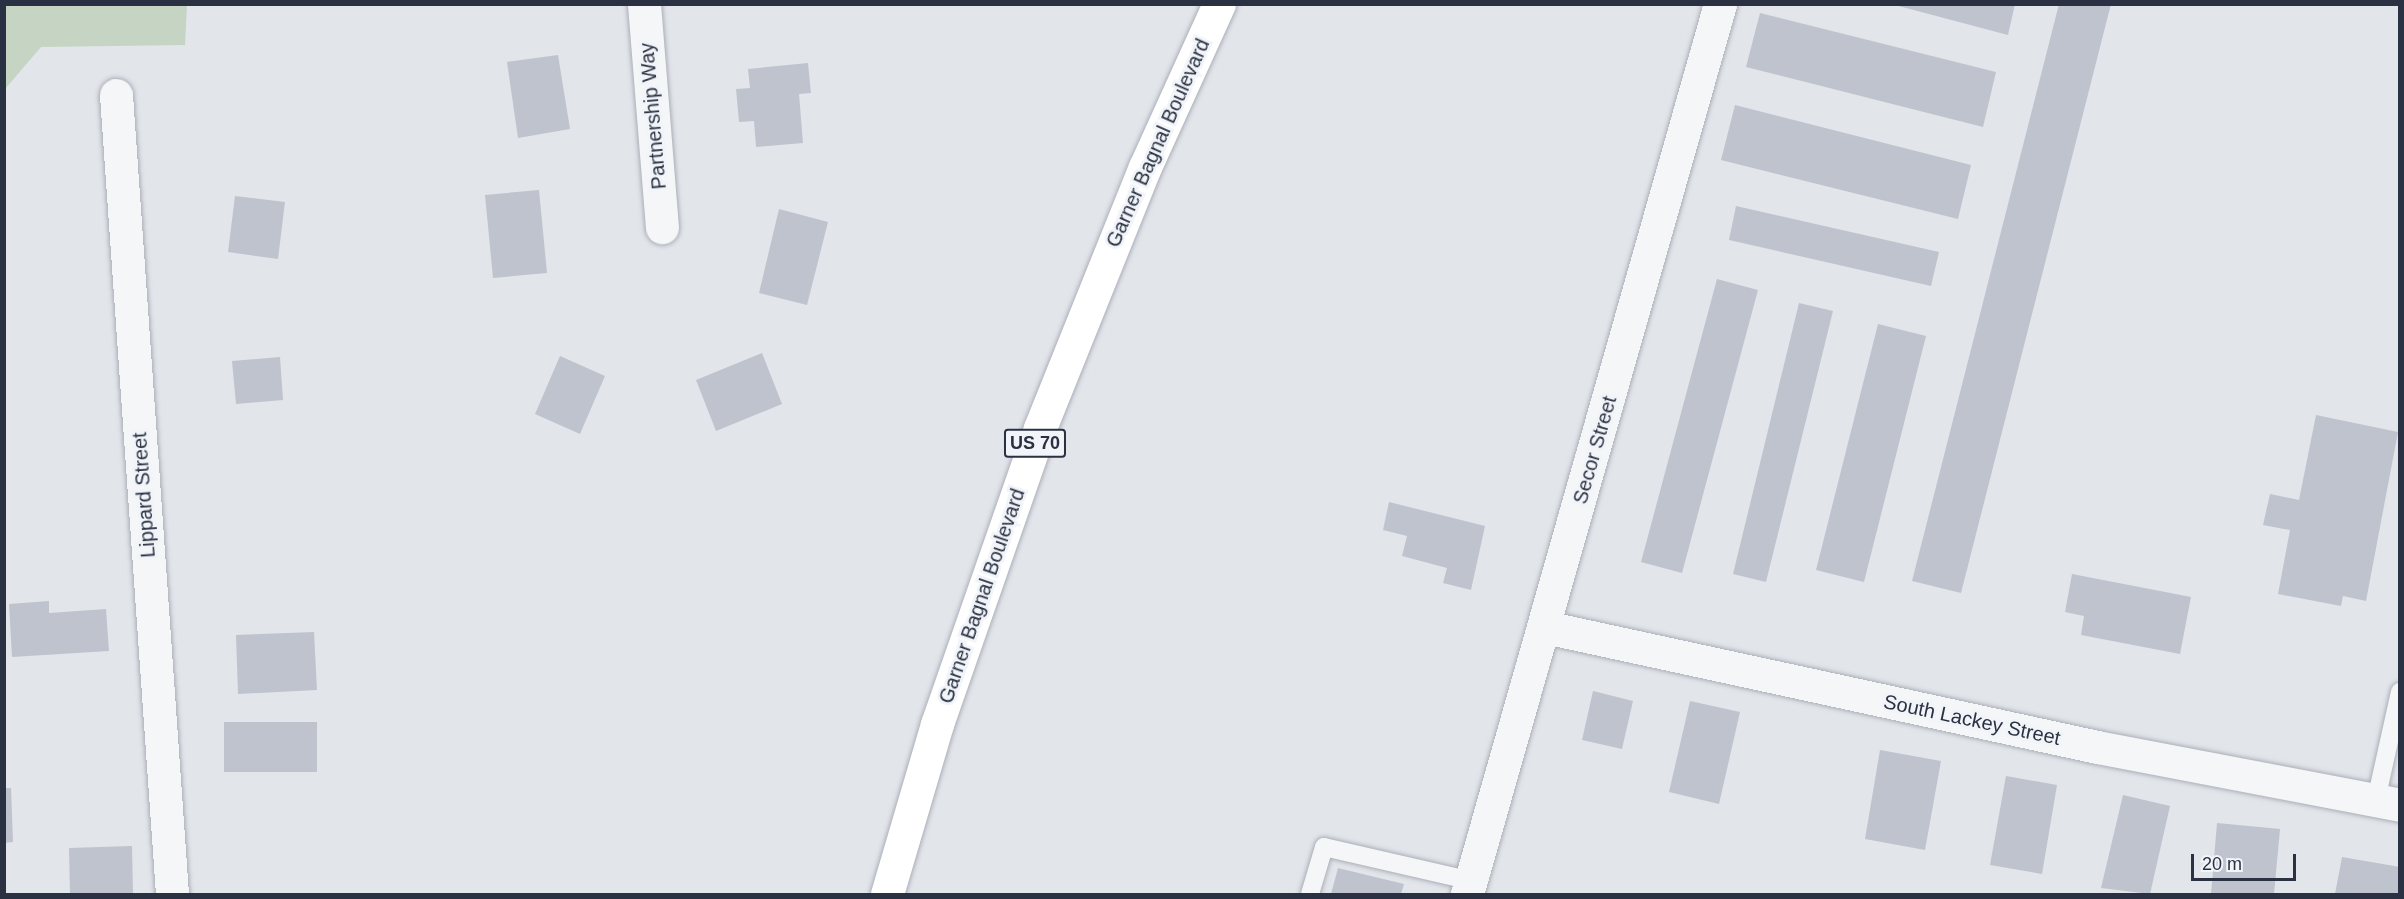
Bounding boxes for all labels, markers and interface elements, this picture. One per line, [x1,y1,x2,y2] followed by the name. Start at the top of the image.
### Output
[1101,35,1215,251] street label: Garner Bagnal Boulevard
[635,42,671,190] street label: Partnership Way
[1568,393,1622,507] street label: Secor Street
[1004,428,1066,458] road number: US 70
[128,431,160,559] street label: Lippard Street
[934,485,1030,707] street label: Garner Bagnal Boulevard
[1881,690,2063,750] street label: South Lackey Street
[2194,842,2299,880] scale bar
[2202,854,2242,874] text: 20 m

